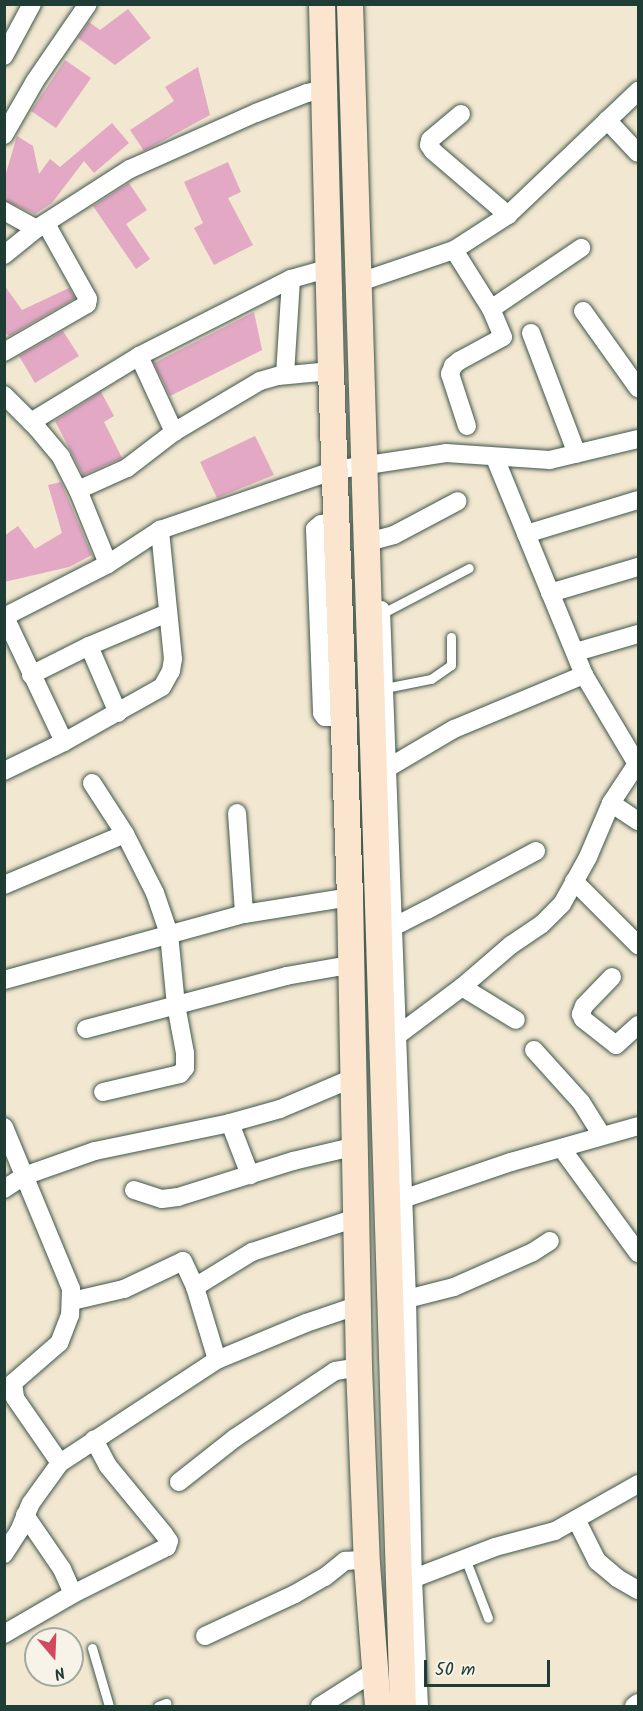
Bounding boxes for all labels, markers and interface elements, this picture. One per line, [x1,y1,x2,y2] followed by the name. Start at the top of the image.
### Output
[24,1627,84,1687] north arrow
[427,1648,553,1686] scale bar
[435,1656,475,1685] text: 50 m
[51,1659,68,1686] text: N

